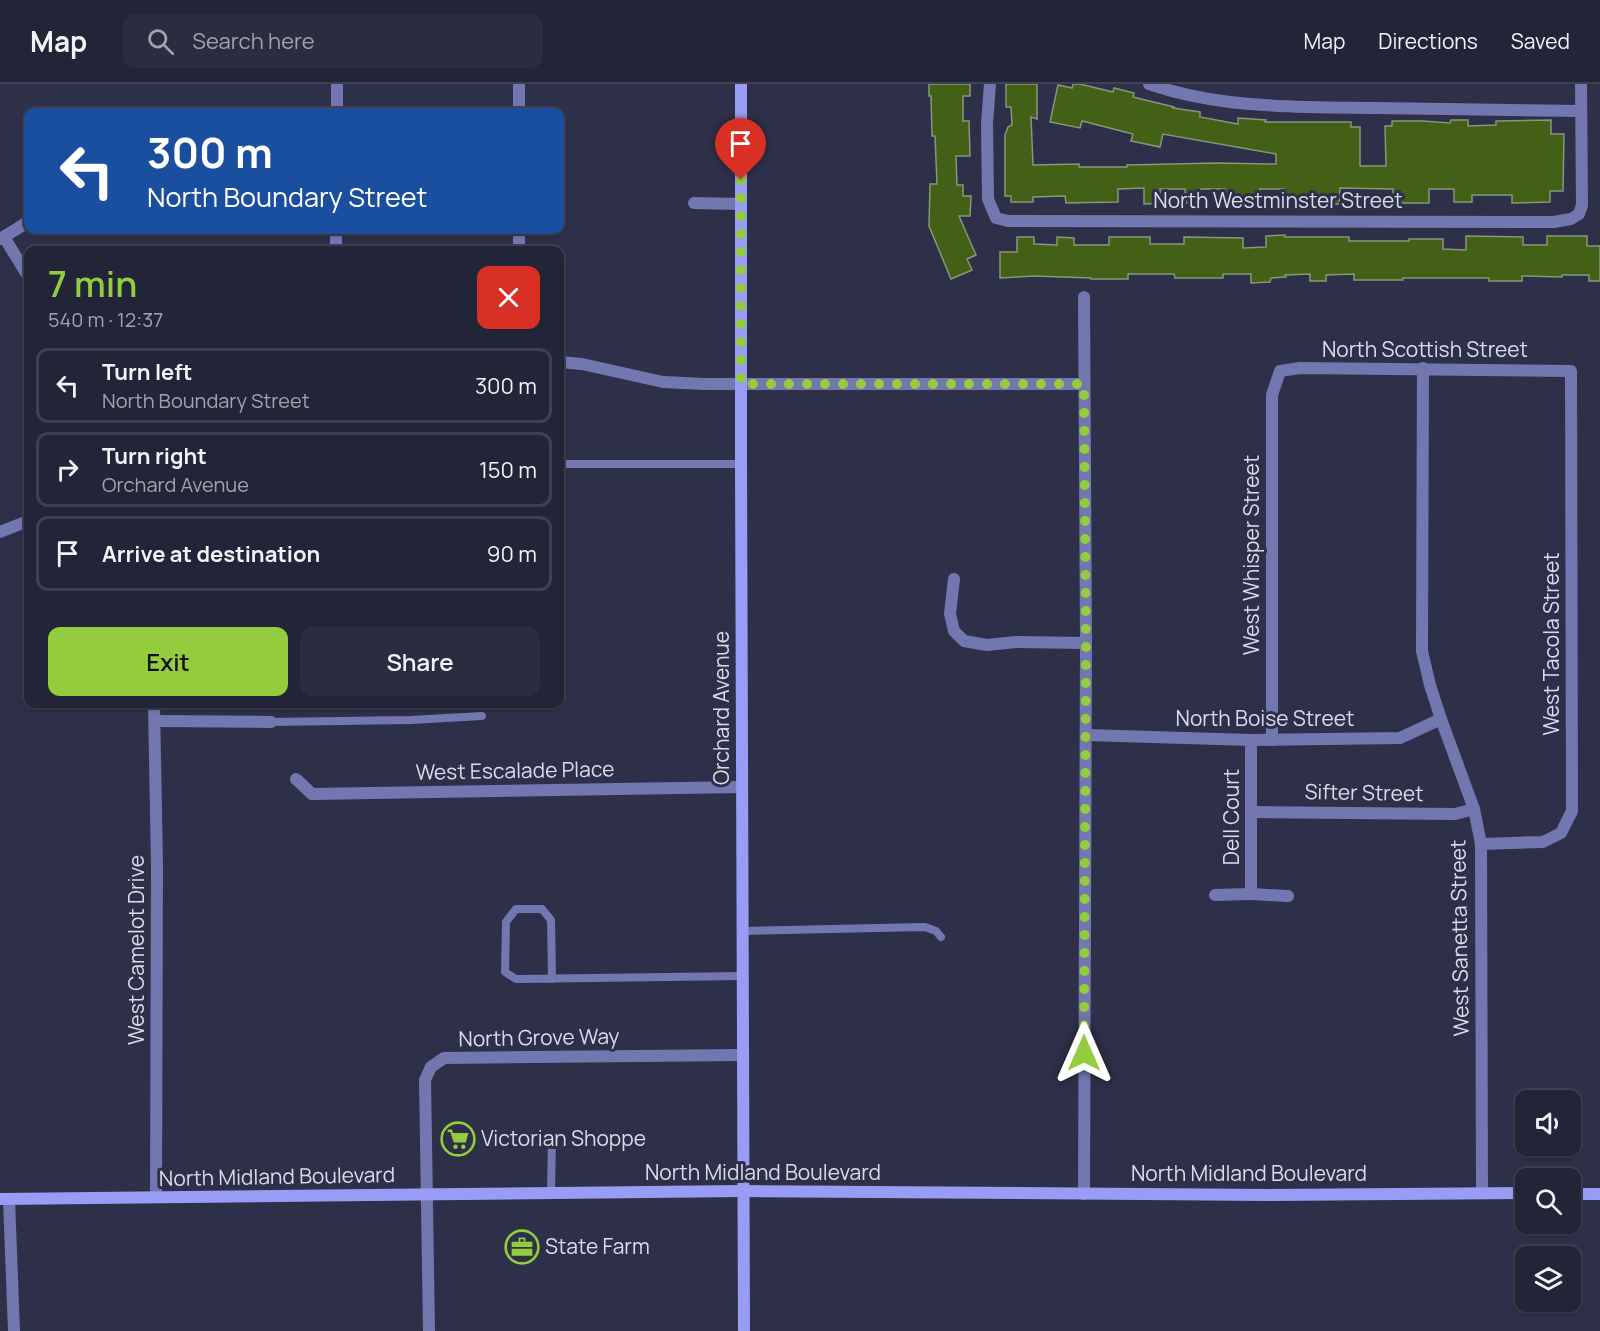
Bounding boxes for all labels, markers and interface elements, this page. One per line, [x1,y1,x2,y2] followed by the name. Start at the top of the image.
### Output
[123,14,543,68] search box
[30,22,87,60] text: Map
[144,25,177,58] icon: search
[192,26,315,56] text: Search here
[1304,27,1345,55] text: Map
[1378,27,1478,55] text: Directions
[1511,27,1570,55] text: Saved
[715,118,766,180] pin
[147,123,273,181] text: 300 m
[724,127,757,160] icon: arrive
[48,132,126,210] icon: left
[147,178,427,215] text: North Boundary Street
[1153,186,1403,214] street label: North Westminster Street
[48,259,137,308] text: 7 min
[477,266,540,329] button: close
[48,306,163,333] text: 540 m · 12:37
[1322,335,1528,363] street label: North Scottish Street
[102,357,192,387] text: Turn left
[51,369,84,402] icon: left
[475,371,537,401] text: 300 m
[102,387,310,414] text: North Boundary Street
[102,441,207,471] text: Turn right
[51,453,84,486] icon: right
[479,455,537,485] text: 150 m
[1237,455,1265,655] street label: West Whisper Street
[102,471,249,498] text: Orchard Avenue
[51,537,84,570] icon: arrive
[102,539,320,569] text: Arrive at destination
[487,539,537,569] text: 90 m
[1537,552,1565,736] street label: West Tacola Street
[48,627,288,696] button: Exit
[300,627,540,696] button: Share
[707,631,735,785] street label: Orchard Avenue
[1176,704,1354,732] street label: North Boise Street
[415,754,615,786] street label: West Escalade Place
[1217,769,1245,865] street label: Dell Court
[1304,777,1424,807] street label: Sifter Street
[1443,839,1475,1037] street label: West Sanetta Street
[122,855,150,1045] street label: West Camelot Drive
[1052,1021,1116,1085] position arrow
[458,1022,620,1052] street label: North Grove Way
[1515,1090,1581,1312] map controls
[1515,1090,1581,1156] button: sound
[440,1121,476,1157] supermarket icon: Victorian Shoppe
[481,1124,646,1152] place label: Victorian Shoppe
[645,1158,881,1186] street label: North Midland Boulevard
[1131,1159,1367,1187] street label: North Midland Boulevard
[159,1160,395,1192] street label: North Midland Boulevard
[1515,1168,1581,1234] button: search
[504,1229,540,1265] office icon: State Farm
[545,1232,650,1260] place label: State Farm
[1515,1246,1581,1312] button: layers

